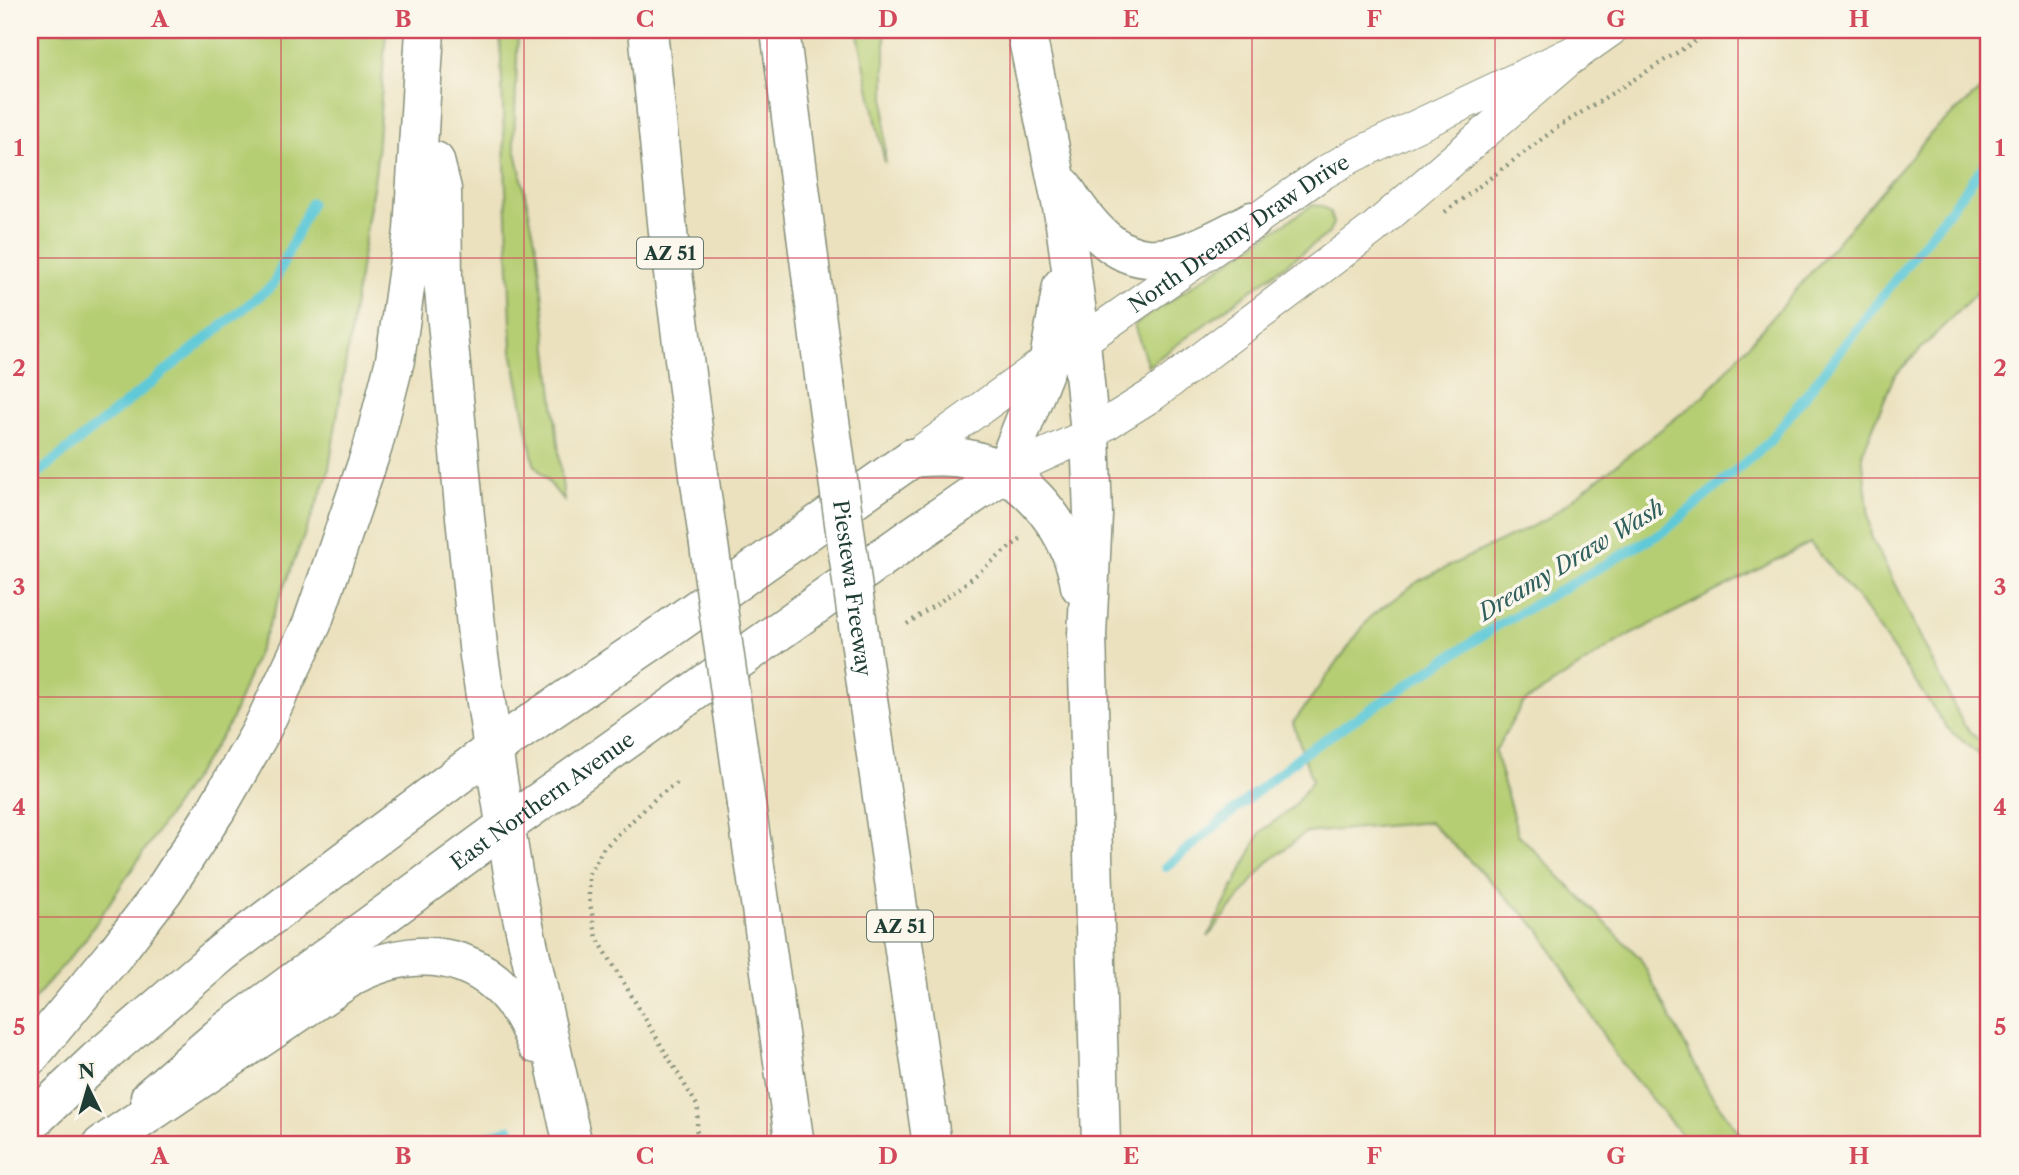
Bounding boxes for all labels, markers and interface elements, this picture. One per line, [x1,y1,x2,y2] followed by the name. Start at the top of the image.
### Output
[150,5,170,33] text: A
[394,5,412,33] text: B
[636,5,654,33] text: C
[878,5,898,33] text: D
[1123,5,1139,33] text: E
[1366,5,1382,33] text: F
[1606,5,1626,33] text: G
[1849,5,1870,33] text: H
[14,134,25,162] text: 1
[1995,134,2006,162] text: 1
[1124,149,1353,317] street label: North Dreamy Draw Drive
[637,238,703,268] road number: AZ 51
[12,354,26,382] text: 2
[1993,354,2007,382] text: 2
[1471,493,1669,628] water label: Dreamy Draw Wash
[828,498,877,678] street label: Piestewa Freeway
[13,573,26,601] text: 3
[1994,573,2007,601] text: 3
[445,726,639,875] street label: East Northern Avenue
[12,793,26,821] text: 4
[1993,793,2007,821] text: 4
[867,910,933,942] road number: AZ 51
[13,1013,25,1041] text: 5
[1994,1013,2006,1041] text: 5
[52,1052,122,1122] north arrow
[77,1059,96,1084] text: N
[150,1142,170,1170] text: A
[394,1142,412,1170] text: B
[636,1142,654,1170] text: C
[878,1142,898,1170] text: D
[1123,1142,1139,1170] text: E
[1366,1142,1382,1170] text: F
[1606,1142,1626,1170] text: G
[1849,1142,1870,1170] text: H

